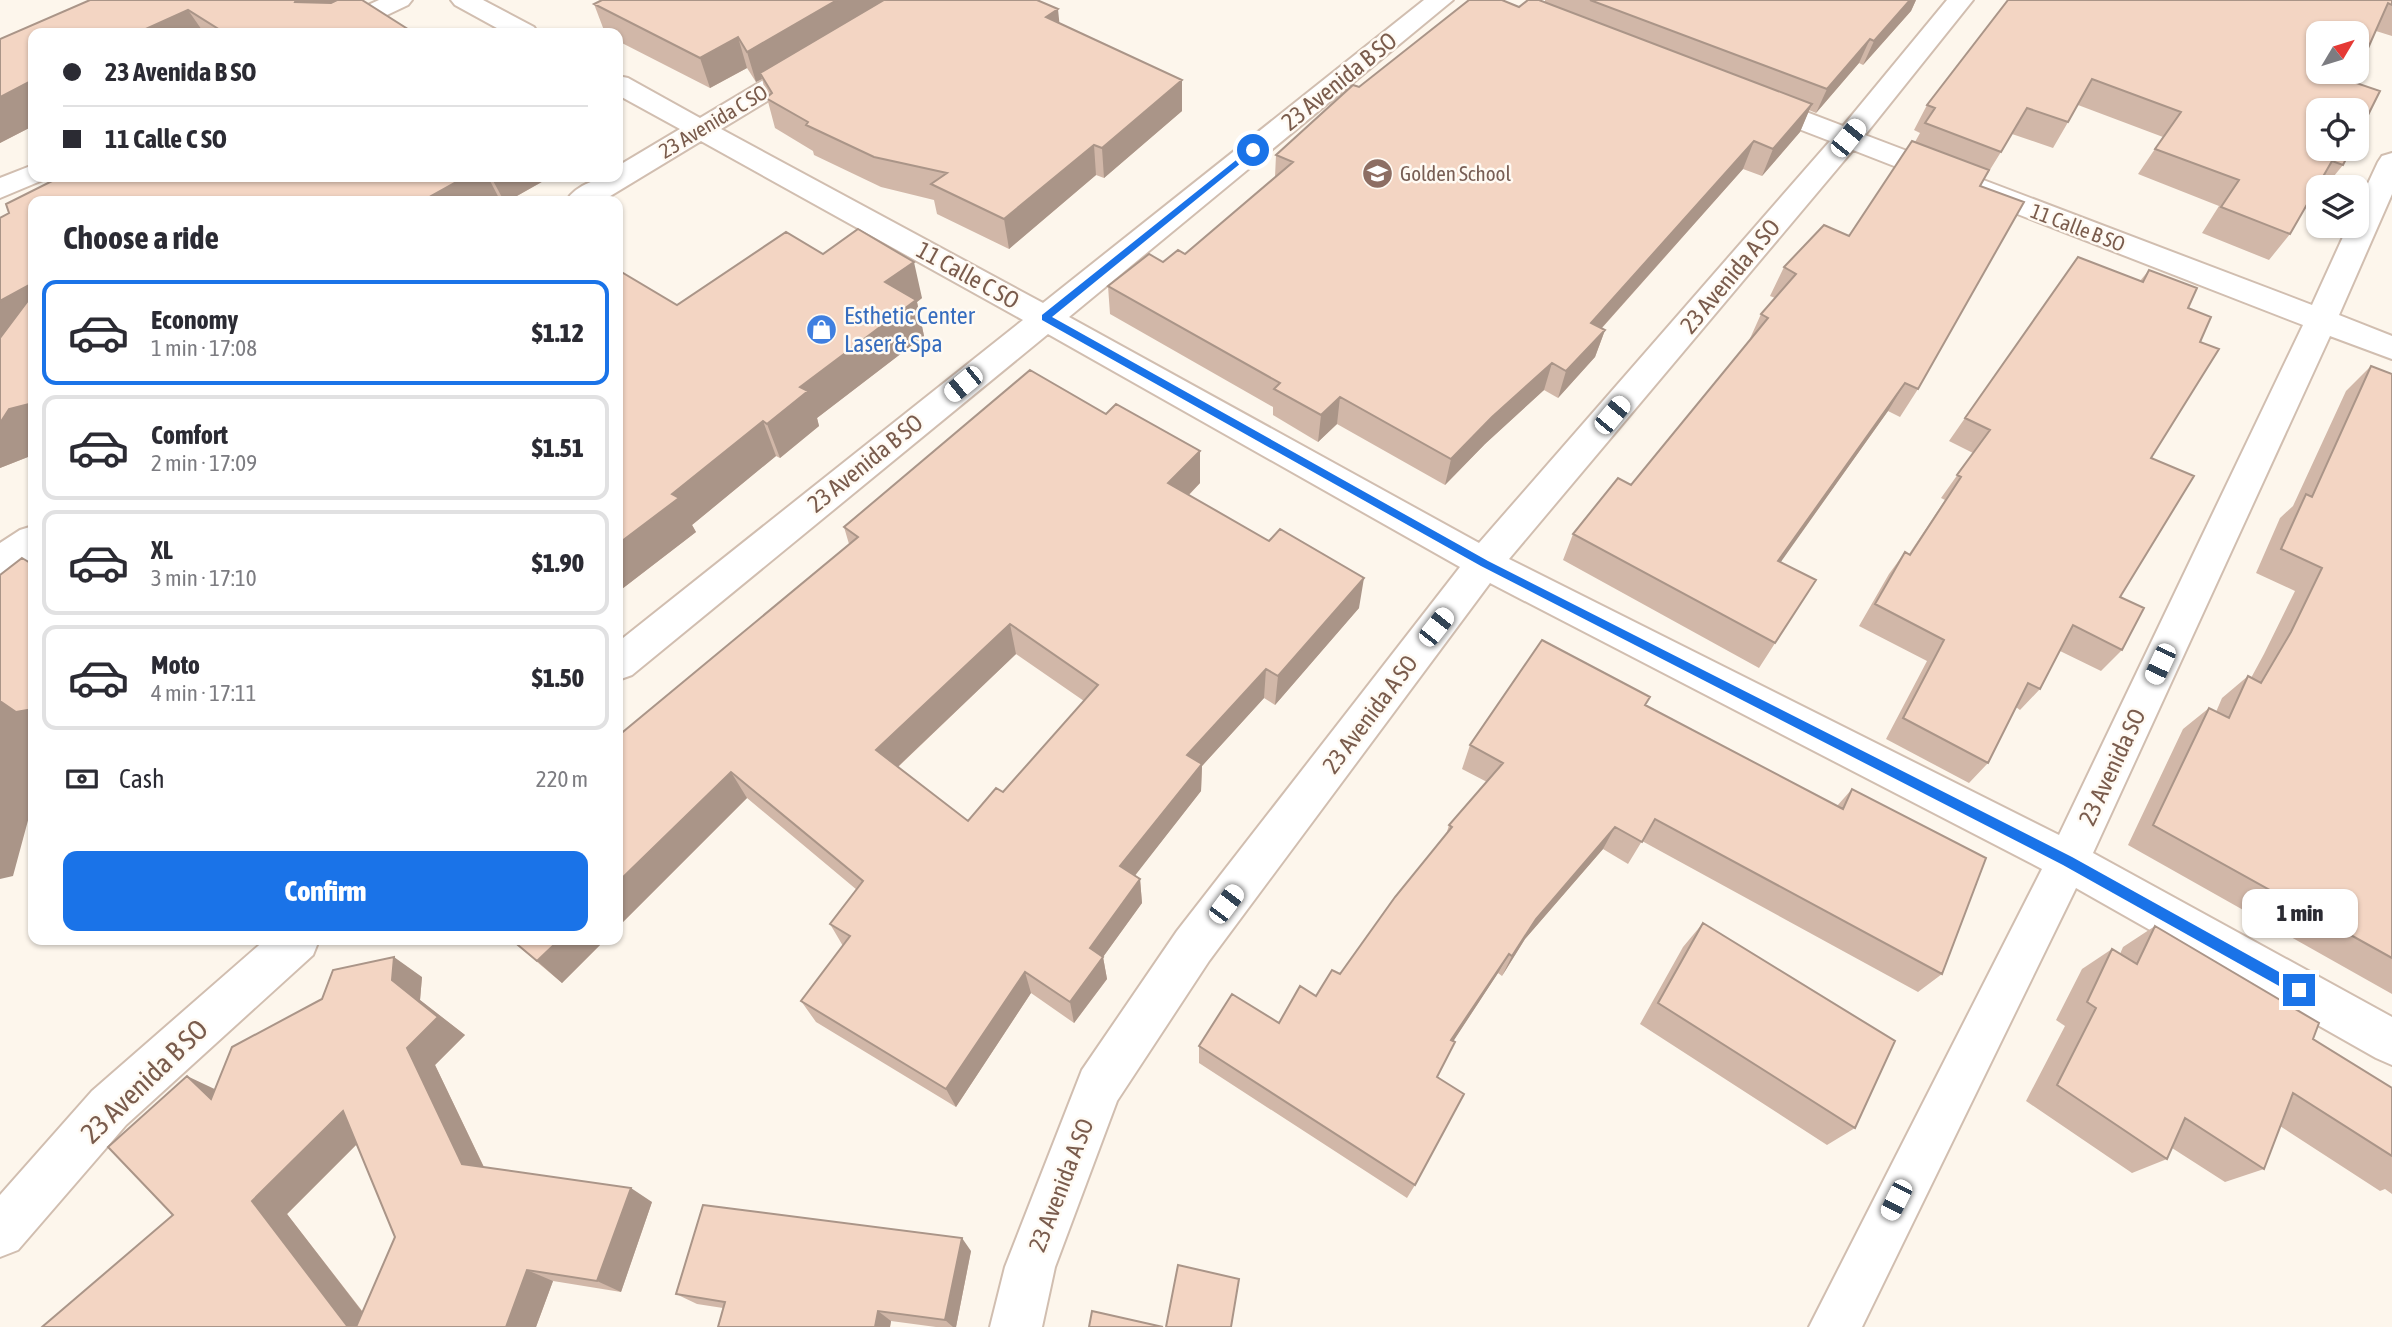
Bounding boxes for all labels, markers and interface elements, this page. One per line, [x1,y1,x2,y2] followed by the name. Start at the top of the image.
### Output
[2306,21,2370,84] north arrow
[2306,21,2369,238] map controls
[1276,26,1402,136] street label: 23 Avenida B SO
[105,57,257,87] text: 23 Avenida B SO
[655,79,771,163] street label: 23 Avenida C SO
[2306,98,2369,161] button: locate
[1827,115,1870,161] car
[105,124,227,154] text: 11 Calle C SO
[1237,134,1269,166] route start
[1360,156,1394,190] school or university icon: Golden School
[1400,161,1511,185] place label: Golden School
[2306,175,2369,238] button: layers
[2027,198,2129,256] street label: 11 Calle B SO
[1675,214,1785,338] street label: 23 Avenida A SO
[63,219,219,256] text: Choose a ride
[912,236,1024,314] street label: 11 Calle C SO
[67,301,130,364] icon: car
[844,302,976,357] place label: Esthetic Center Laser & Spa
[151,305,238,335] text: Economy
[804,312,838,346] shop icon: Esthetic Center Laser & Spa
[532,318,584,348] text: $1.12
[151,335,257,361] text: 1 min · 17:08
[941,363,986,405] car
[1591,392,1634,438] car
[802,408,928,518] street label: 23 Avenida B SO
[67,416,130,479] icon: car
[151,420,228,450] text: Comfort
[532,433,584,463] text: $1.51
[151,450,257,476] text: 2 min · 17:09
[67,531,130,594] icon: car
[151,535,173,565] text: XL
[532,548,584,578] text: $1.90
[151,565,257,591] text: 3 min · 17:10
[1415,604,1458,650] car
[2142,641,2179,687] car
[67,646,130,709] icon: car
[151,650,200,680] text: Moto
[1317,650,1423,778] street label: 23 Avenida A SO
[532,663,584,693] text: $1.50
[151,680,257,706] text: 4 min · 17:11
[2073,705,2151,829] street label: 23 Avenida SO
[63,760,101,798] icon: cash
[119,764,165,794] text: Cash
[536,766,588,792] text: 220 m
[63,851,588,931] button: Confirm
[1205,881,1248,927] car
[2241,888,2357,937] callout: 1 min
[2277,900,2323,926] text: 1 min
[2283,974,2315,1006] route end
[74,1013,214,1149] street label: 23 Avenida B SO
[1023,1115,1099,1255] street label: 23 Avenida A SO
[1878,1177,1915,1223] car

